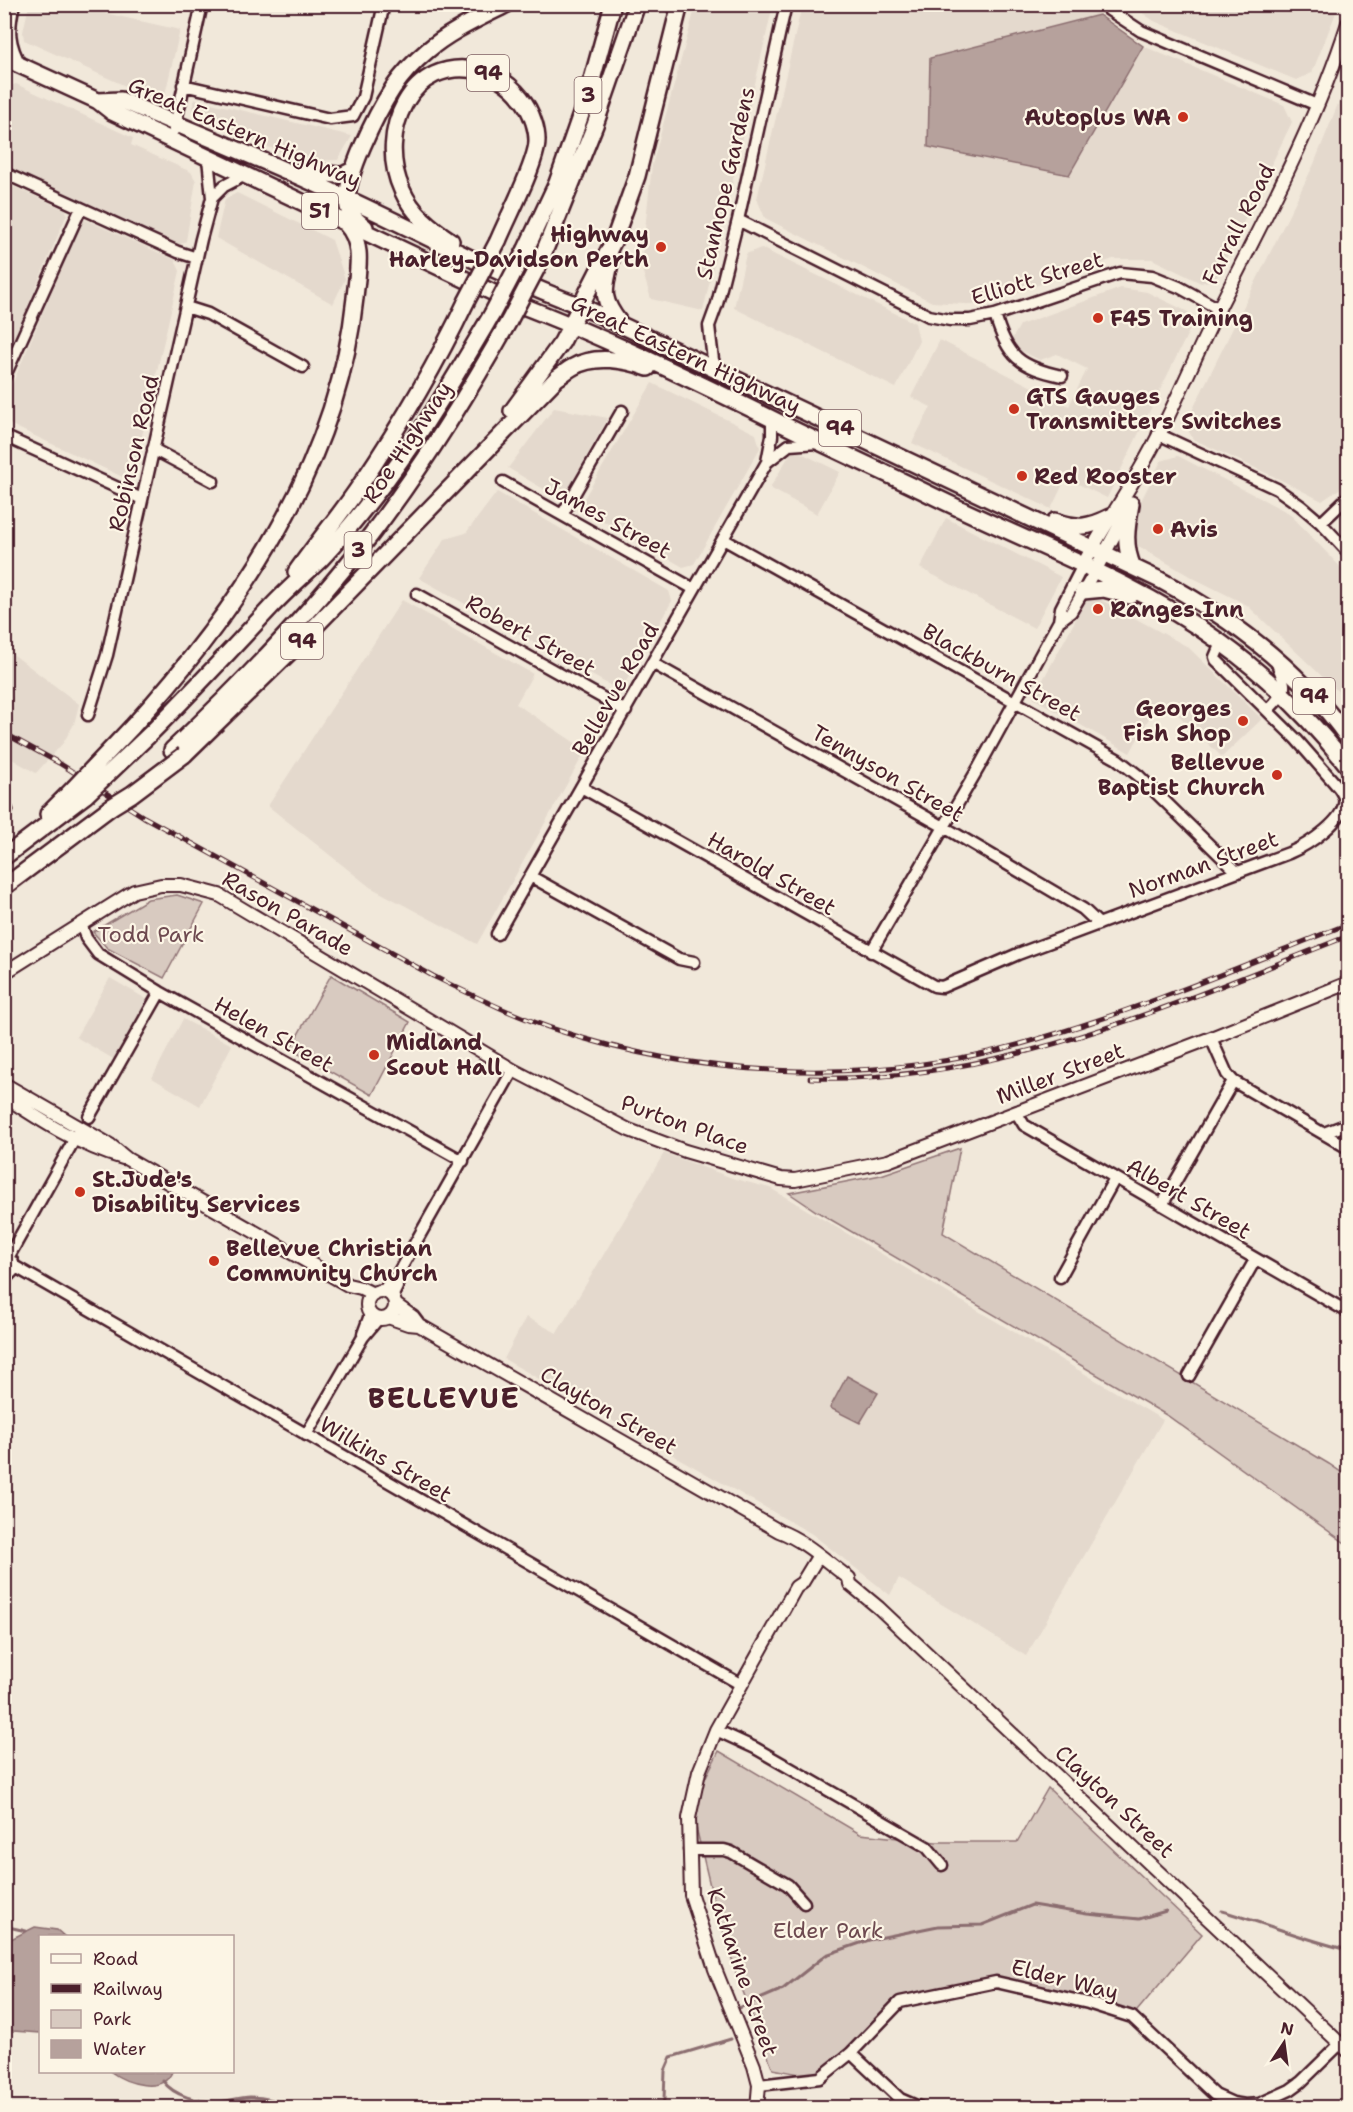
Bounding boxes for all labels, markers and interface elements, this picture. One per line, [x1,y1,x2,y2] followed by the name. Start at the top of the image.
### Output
[467,55,509,91] road number: 94
[124,70,366,195] street label: Great Eastern Highway
[574,77,602,113] road number: 3
[689,84,762,282] street label: Stanhope Gardens
[1024,103,1171,132] place label: Autoplus WA
[1176,110,1190,124] marker: Autoplus WA
[1195,158,1282,290] street label: Farrall Road
[302,193,338,229] road number: 51
[389,220,649,274] place label: Highway Harley-Davidson Perth
[654,240,668,254] marker: Highway Harley-Davidson Perth
[968,245,1107,312] street label: Elliott Street
[566,288,806,421] street label: Great Eastern Highway
[1110,304,1253,333] place label: F45 Training
[1091,311,1105,325] marker: F45 Training
[101,372,166,534] street label: Robinson Road
[356,376,459,509] street label: Roe Highway
[1026,382,1282,436] place label: GTS Gauges Transmitters Switches
[1007,402,1021,416] marker: GTS Gauges Transmitters Switches
[819,410,861,446] road number: 94
[1034,462,1177,491] place label: Red Rooster
[1015,469,1029,483] marker: Red Rooster
[539,472,676,565] street label: James Street
[1170,515,1218,544] place label: Avis
[1151,522,1165,536] marker: Avis
[344,532,372,568] road number: 3
[461,588,601,683] street label: Robert Street
[1110,595,1244,624] place label: Ranges Inn
[1091,602,1105,616] marker: Ranges Inn
[565,617,665,761] street label: Bellevue Road
[917,617,1086,728] street label: Blackburn Street
[281,623,323,659] road number: 94
[1293,678,1335,714] road number: 94
[1123,694,1231,748] place label: Georges Fish Shop
[1236,714,1250,728] marker: Georges Fish Shop
[806,718,969,829] street label: Tennyson Street
[1098,748,1265,802] place label: Bellevue Baptist Church
[1270,768,1284,782] marker: Bellevue Baptist Church
[1124,824,1282,905] street label: Norman Street
[702,825,841,922] street label: Harold Street
[217,864,359,963] street label: Rason Parade
[98,920,204,949] park label: Todd Park
[209,990,339,1079] street label: Helen Street
[386,1028,502,1082] place label: Midland Scout Hall
[992,1036,1128,1111] street label: Miller Street
[367,1048,381,1062] marker: Midland Scout Hall
[617,1088,753,1161] street label: Purton Place
[1121,1151,1256,1246] street label: Albert Street
[92,1165,300,1219] place label: St.Jude's Disability Services
[73,1185,87,1199] marker: St.Jude's Disability Services
[226,1234,438,1288] place label: Bellevue Christian Community Church
[207,1254,221,1268] marker: Bellevue Christian Community Church
[535,1359,682,1461] street label: Clayton Street
[368,1379,520,1417] district label: BELLEVUE
[314,1410,457,1509] street label: Wilkins Street
[1049,1738,1181,1864] street label: Clayton Street
[700,1884,785,2060] street label: Katharine Street
[773,1916,883,1945] park label: Elder Park
[39,1935,234,2073] legend
[93,1947,138,1971] text: Road
[1008,1952,1122,2007] street label: Elder Way
[93,1977,163,2001] text: Railway
[93,2007,132,2031] text: Park
[1254,2013,1314,2073] north arrow
[1279,2017,1296,2041] text: N
[93,2037,146,2061] text: Water

